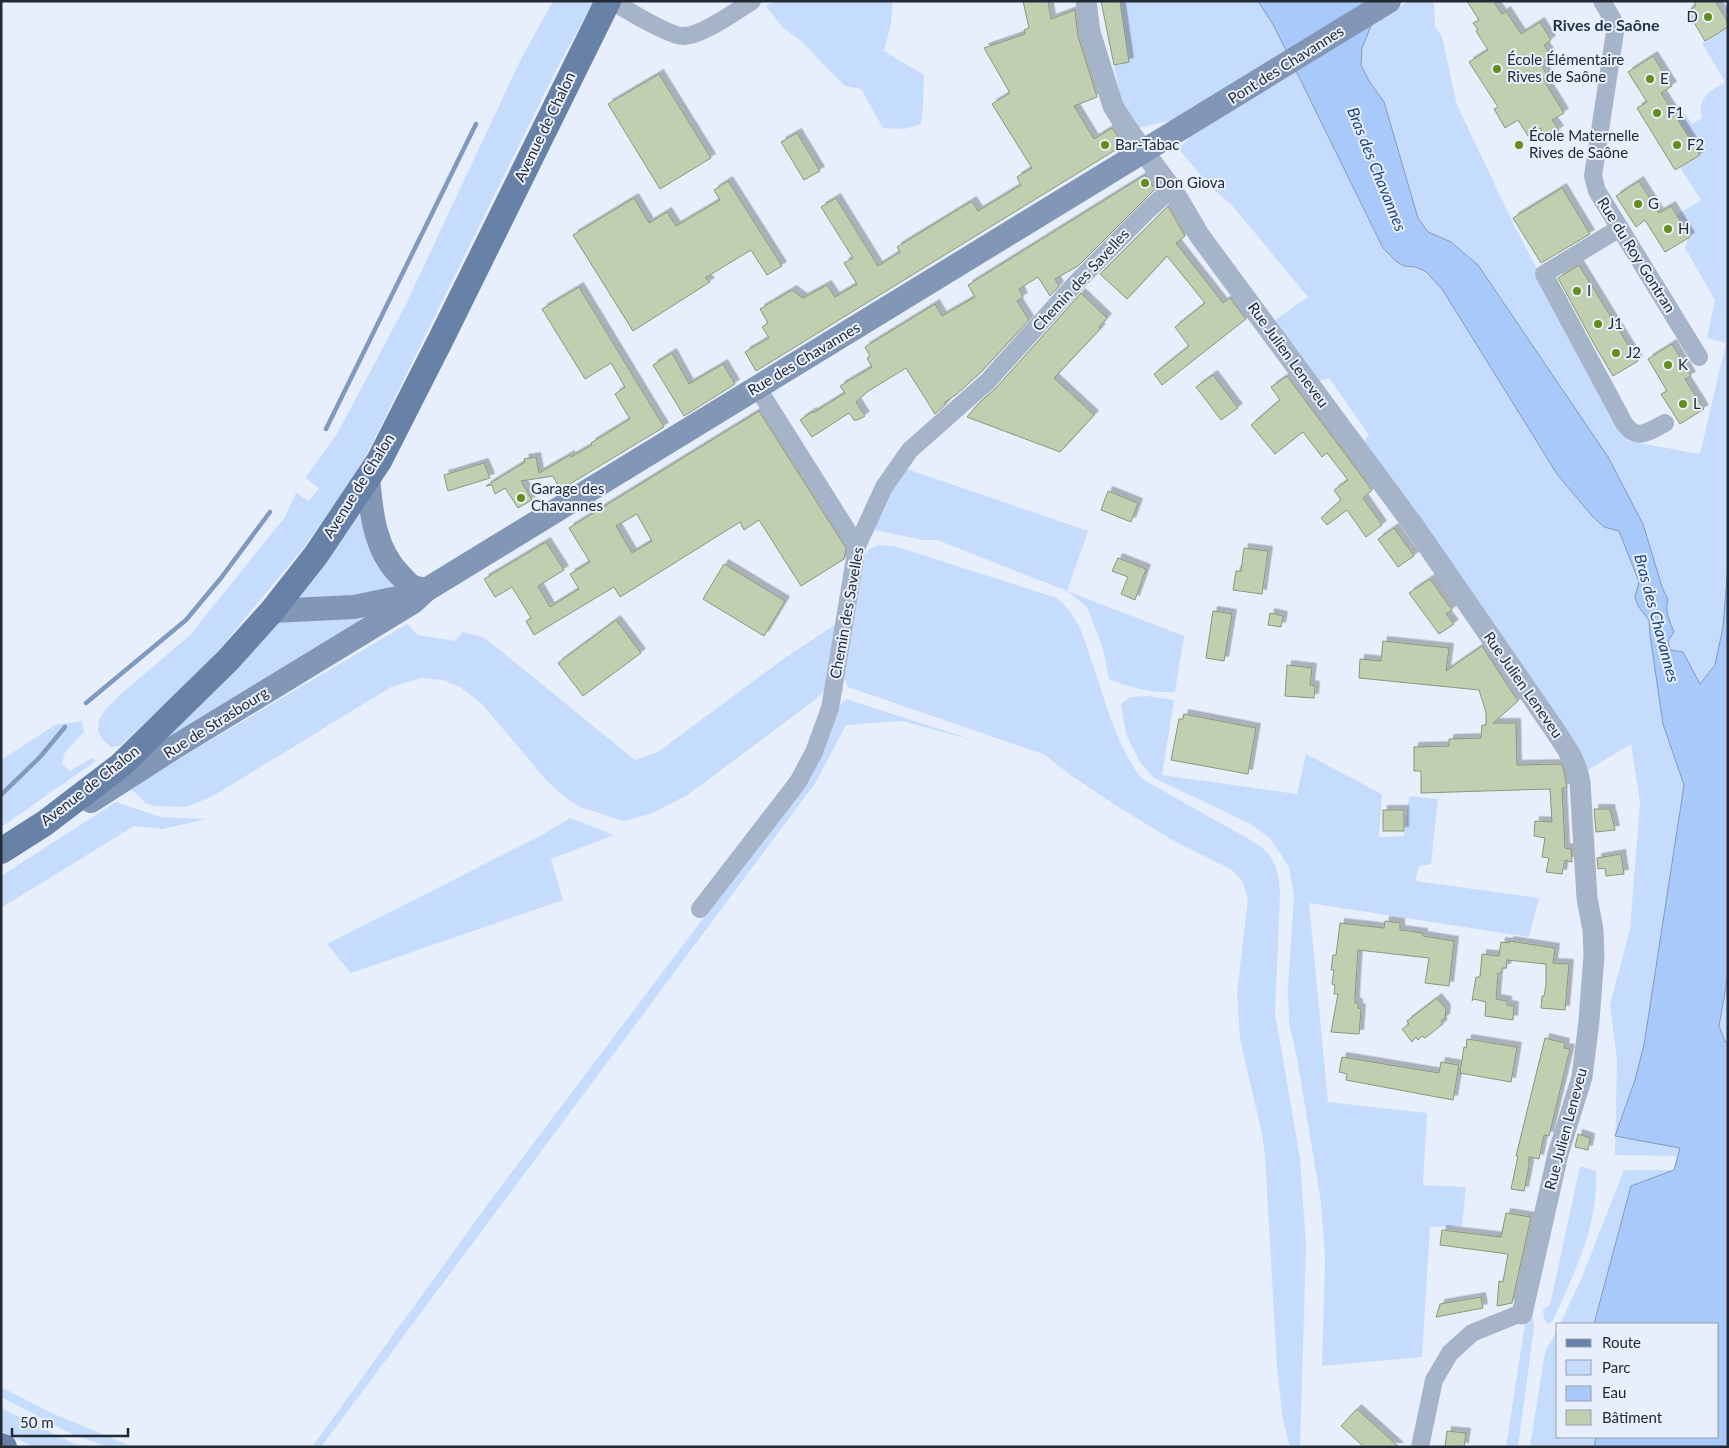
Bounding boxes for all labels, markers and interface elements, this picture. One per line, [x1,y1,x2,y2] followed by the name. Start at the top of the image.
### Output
[1687,7,1698,25] place label: D
[1702,11,1714,23] marker: D
[1553,15,1660,34] district label: Rives de Saône
[1224,21,1347,107] street label: Pont des Chavannes
[1507,50,1624,85] place label: École Élémentaire Rives de Saône
[1491,63,1503,75] marker: École Élémentaire Rives de Saône
[510,69,578,184] street label: Avenue de Chalon
[1660,69,1669,87] place label: E
[1644,73,1656,85] marker: E
[1667,103,1684,121] place label: F1
[1344,104,1411,234] water label: Bras des Chavannes
[1651,107,1663,119] marker: F1
[1529,126,1639,161] place label: École Maternelle Rives de Saône
[1115,135,1179,153] place label: Bar-Tabac
[1687,135,1704,153] place label: F2
[1099,139,1111,151] marker: Bar-Tabac
[1513,139,1525,151] marker: École Maternelle Rives de Saône
[1671,139,1683,151] marker: F2
[1155,173,1225,191] place label: Don Giova
[1139,177,1151,189] marker: Don Giova
[1594,194,1680,315] street label: Rue du Roy Gontran
[1648,194,1659,212] place label: G
[1632,198,1644,210] marker: G
[1678,219,1689,237] place label: H
[1662,223,1674,235] marker: H
[1028,224,1132,334] street label: Chemin des Savelles
[1587,281,1591,299] place label: I
[1571,285,1583,297] marker: I
[1245,298,1333,410] street label: Rue Julien Leneveu
[1608,314,1623,332] place label: J1
[744,318,863,399] street label: Rue des Chavannes
[1592,318,1604,330] marker: J1
[1626,343,1641,361] place label: J2
[1610,347,1622,359] marker: J2
[1678,355,1688,373] place label: K
[1662,359,1674,371] marker: K
[1693,394,1701,412] place label: L
[1677,398,1689,410] marker: L
[319,430,398,541] street label: Avenue de Chalon
[531,479,604,514] place label: Garage des Chavannes
[515,492,527,504] marker: Garage des Chavannes
[826,546,866,680] street label: Chemin des Savelles
[1631,552,1684,685] water label: Bras des Chavannes
[1480,628,1567,741] street label: Rue Julien Leneveu
[160,683,271,762] street label: Rue de Strasbourg
[37,741,142,829] street label: Avenue de Chalon
[1540,1066,1590,1192] street label: Rue Julien Leneveu
[1556,1323,1719,1438] legend
[1602,1333,1641,1351] text: Route
[1602,1358,1631,1376] text: Parc
[1602,1383,1626,1401] text: Eau
[12,1406,129,1438] scale bar
[1602,1408,1663,1426] text: Bâtiment
[20,1413,54,1431] text: 50 m

